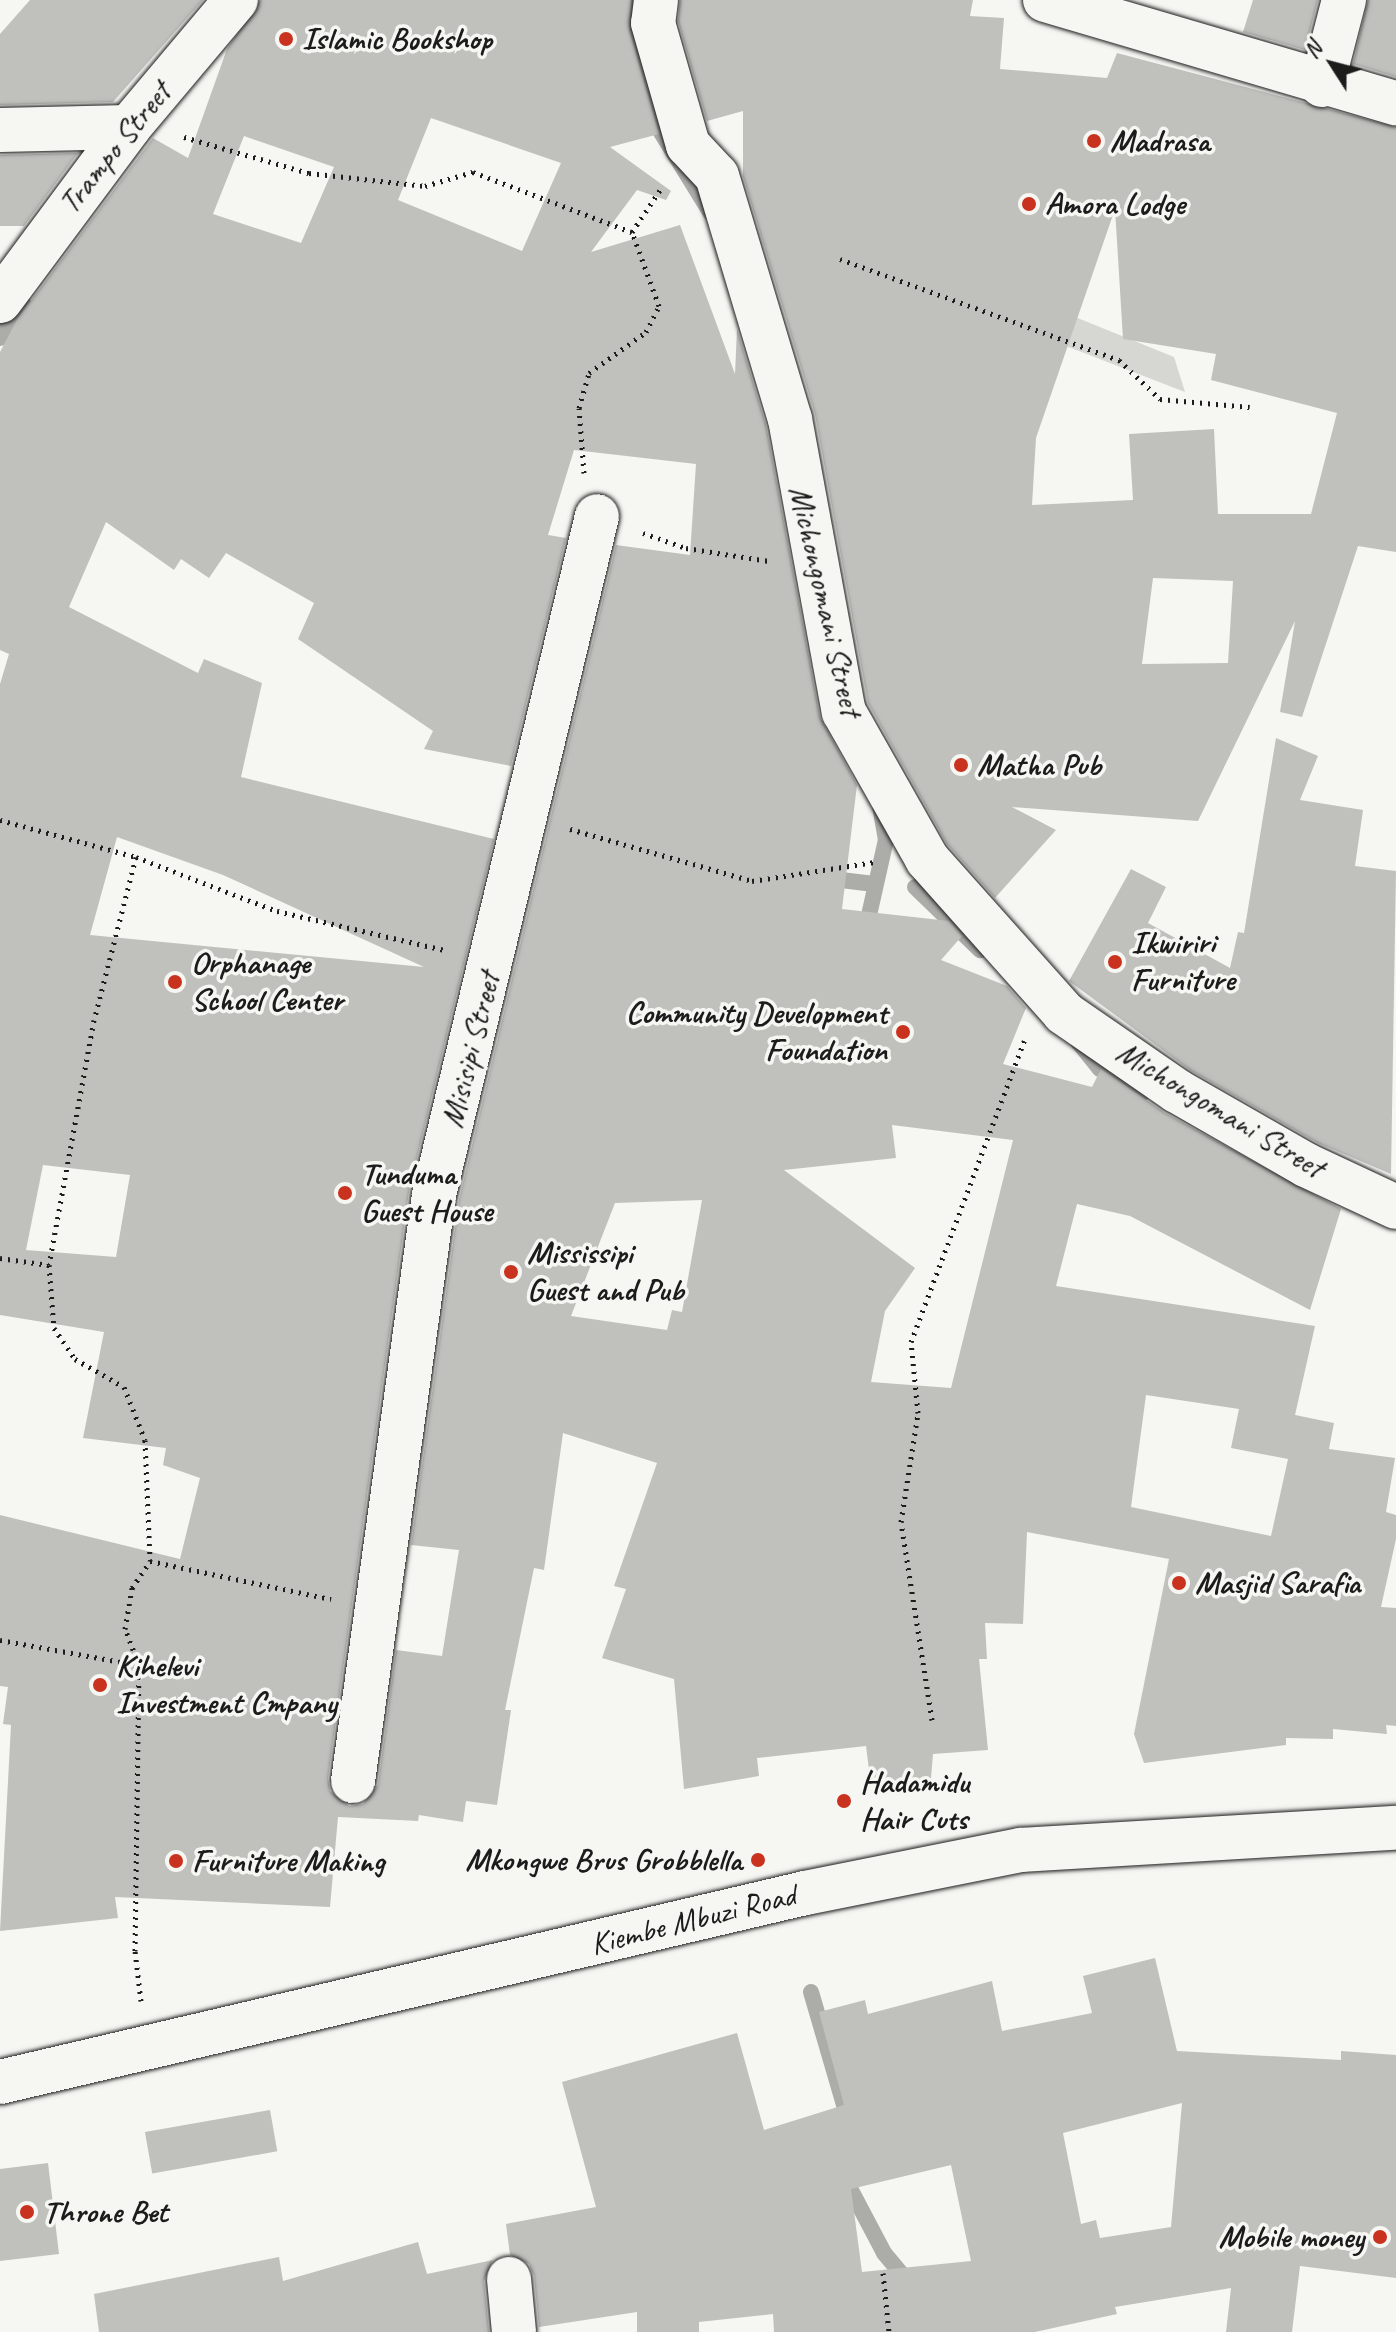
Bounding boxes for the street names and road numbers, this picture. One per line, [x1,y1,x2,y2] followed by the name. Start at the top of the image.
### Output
[50,75,180,221] street label: Trampo Street
[780,482,870,720] street label: Michongomani Street
[433,968,509,1132] street label: Misisipi Street
[1109,1033,1331,1187] street label: Michongomani Street
[587,1876,799,1964] street label: Kiembe Mbuzi Road

